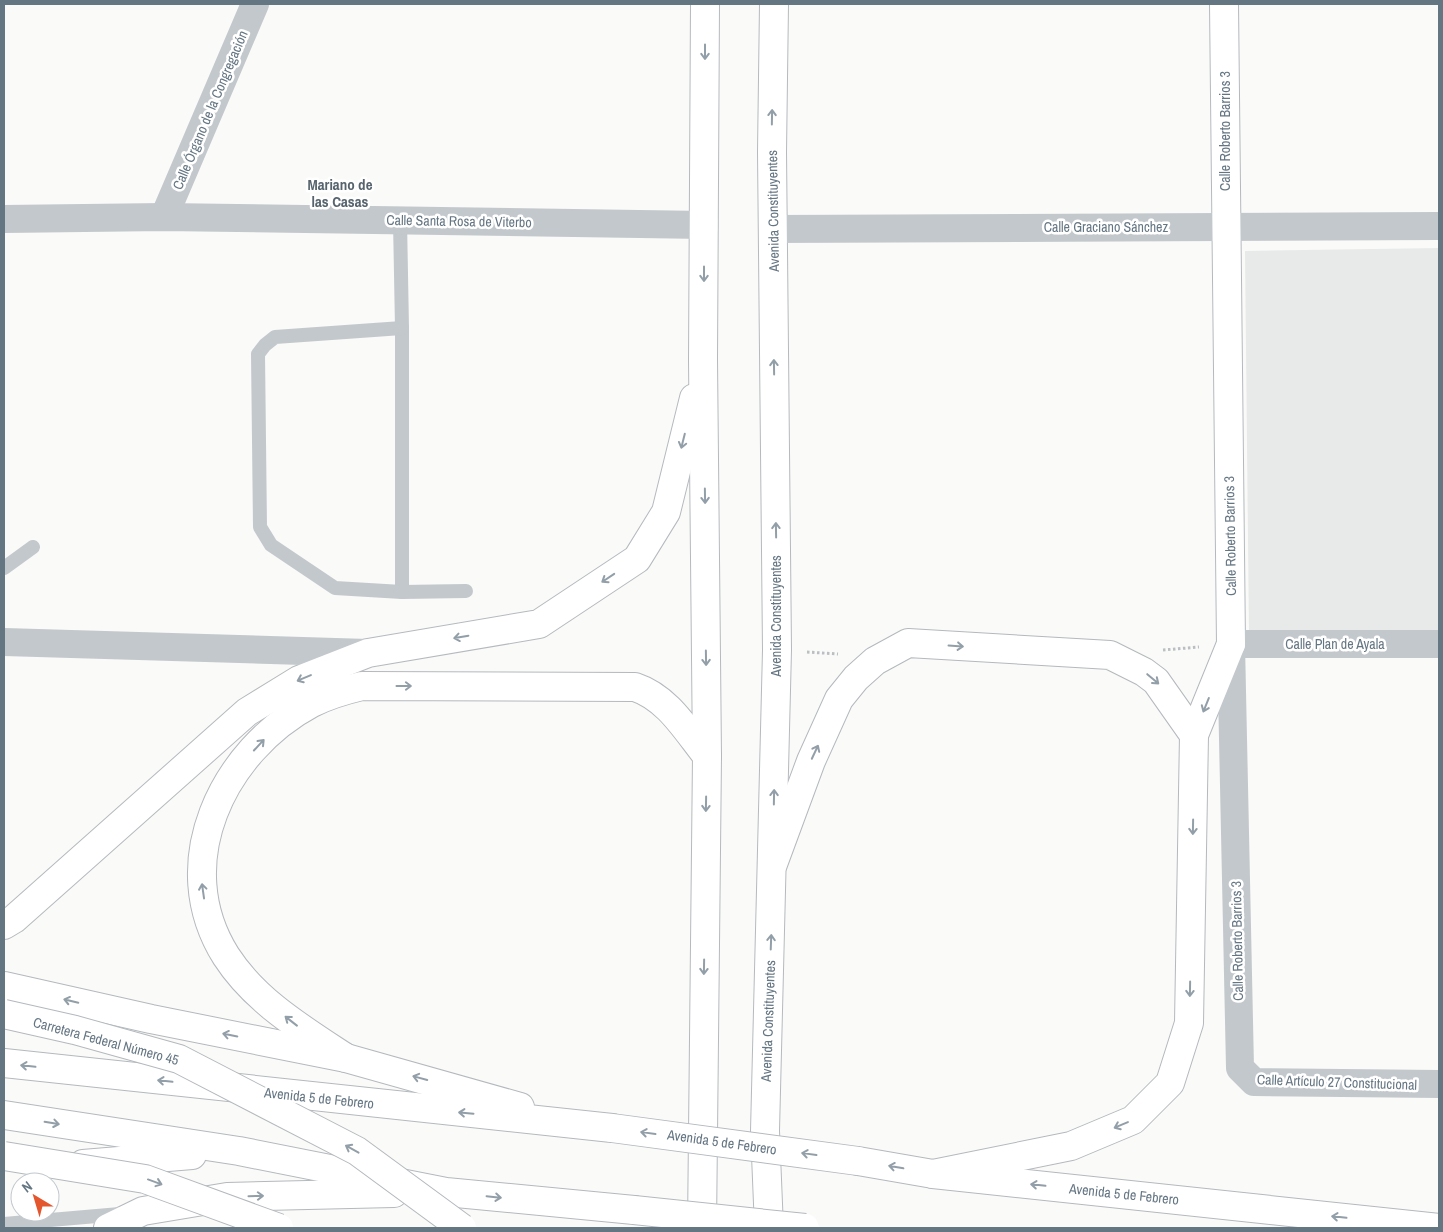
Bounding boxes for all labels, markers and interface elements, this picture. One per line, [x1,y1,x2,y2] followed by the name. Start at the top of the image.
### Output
[168,28,252,192] street label: Calle Órgano de la Congregación
[700,44,710,60] one-way arrow
[1216,71,1234,191] street label: Calle Roberto Barrios 3
[767,110,777,126] one-way arrow
[763,150,783,273] street label: Avenida Constituyentes
[308,174,373,212] district label: Mariano de las Casas
[386,211,532,231] street label: Calle Santa Rosa de Viterbo
[1044,218,1168,236] street label: Calle Graciano Sánchez
[699,266,709,282] one-way arrow
[769,360,779,376] one-way arrow
[678,433,687,449] one-way arrow
[1220,476,1240,596] street label: Calle Roberto Barrios 3
[700,488,710,504] one-way arrow
[771,522,781,538] one-way arrow
[767,555,785,678] street label: Avenida Constituyentes
[601,573,615,583] one-way arrow
[453,633,469,643] one-way arrow
[1285,635,1385,653] street label: Calle Plan de Ayala
[948,641,964,650] one-way arrow
[701,650,711,666] one-way arrow
[1146,673,1159,684] one-way arrow
[297,674,312,683] one-way arrow
[396,681,412,691] one-way arrow
[1201,697,1211,712] one-way arrow
[253,738,265,751] one-way arrow
[810,745,820,760] one-way arrow
[769,790,779,806] one-way arrow
[702,796,711,812] one-way arrow
[1188,818,1198,835] one-way arrow
[1227,881,1247,1001] street label: Calle Roberto Barrios 3
[198,883,208,899] one-way arrow
[766,934,775,950] one-way arrow
[699,958,709,975] one-way arrow
[757,960,779,1083] street label: Avenida Constituyentes
[1185,981,1195,997] one-way arrow
[63,996,79,1005] one-way arrow
[31,1013,181,1069] street label: Carretera Federal Número 45
[285,1015,298,1026] one-way arrow
[222,1029,238,1039] one-way arrow
[20,1061,36,1071] one-way arrow
[1257,1070,1417,1094] street label: Calle Artículo 27 Constitucional
[412,1072,428,1082] one-way arrow
[158,1076,174,1086] one-way arrow
[262,1083,375,1113] street label: Avenida 5 de Febrero
[459,1109,475,1118] one-way arrow
[44,1118,60,1128] one-way arrow
[1114,1121,1129,1130] one-way arrow
[665,1125,778,1159] street label: Avenida 5 de Febrero
[641,1127,657,1137] one-way arrow
[345,1143,360,1153] one-way arrow
[802,1149,818,1159] one-way arrow
[888,1162,904,1172] one-way arrow
[10,1172,60,1222] north arrow
[18,1177,36,1196] text: N
[147,1178,162,1187] one-way arrow
[1067,1179,1180,1209] street label: Avenida 5 de Febrero
[1030,1180,1046,1190] one-way arrow
[248,1192,264,1201] one-way arrow
[486,1192,502,1202] one-way arrow
[1331,1212,1347,1222] one-way arrow

